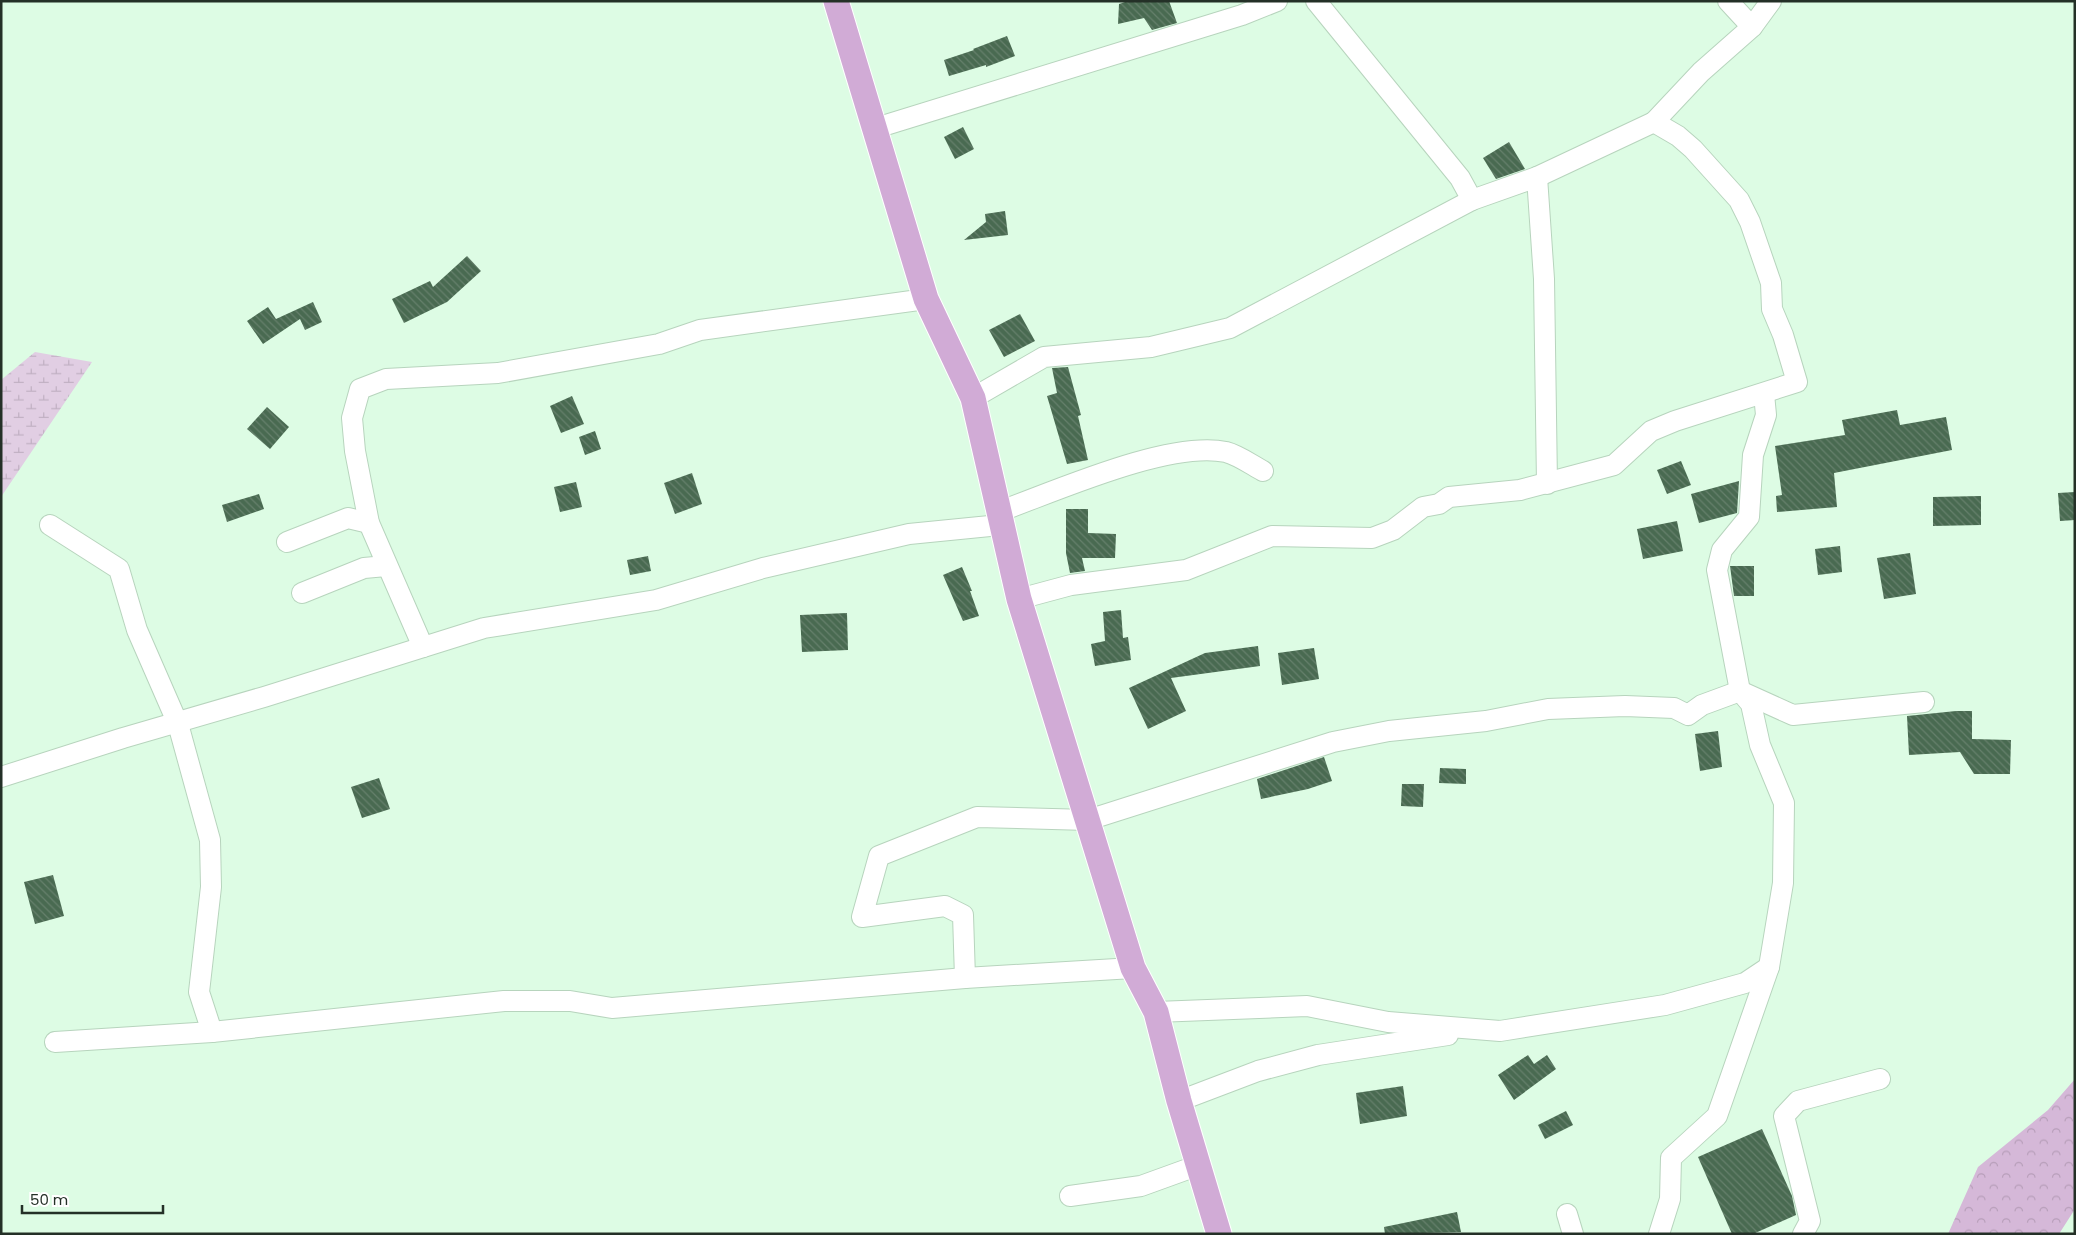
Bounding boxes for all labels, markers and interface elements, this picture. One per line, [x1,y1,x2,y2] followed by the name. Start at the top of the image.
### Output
[22,1182,164,1214] scale bar
[30,1189,68,1210] text: 50 m

